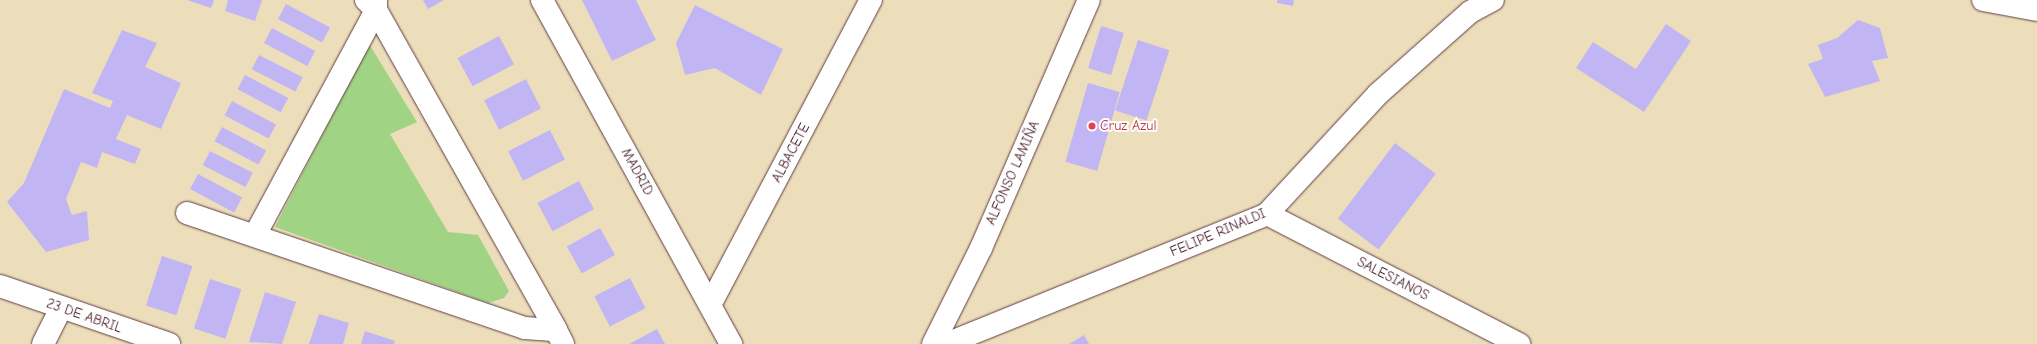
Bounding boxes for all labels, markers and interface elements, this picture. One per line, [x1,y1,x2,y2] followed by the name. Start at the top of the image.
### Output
[983,118,1043,228] street label: ALFONSO LAMIÑA
[1100,118,1156,134] place label: Cruz Azul
[768,120,814,186] street label: ALBACETE
[1087,121,1097,131] marker: Cruz Azul
[617,145,657,199] street label: MADRID
[1168,205,1268,261] street label: FELIPE RINALDI
[1354,254,1432,304] street label: SALESIANOS
[44,295,124,337] street label: 23 DE ABRIL

